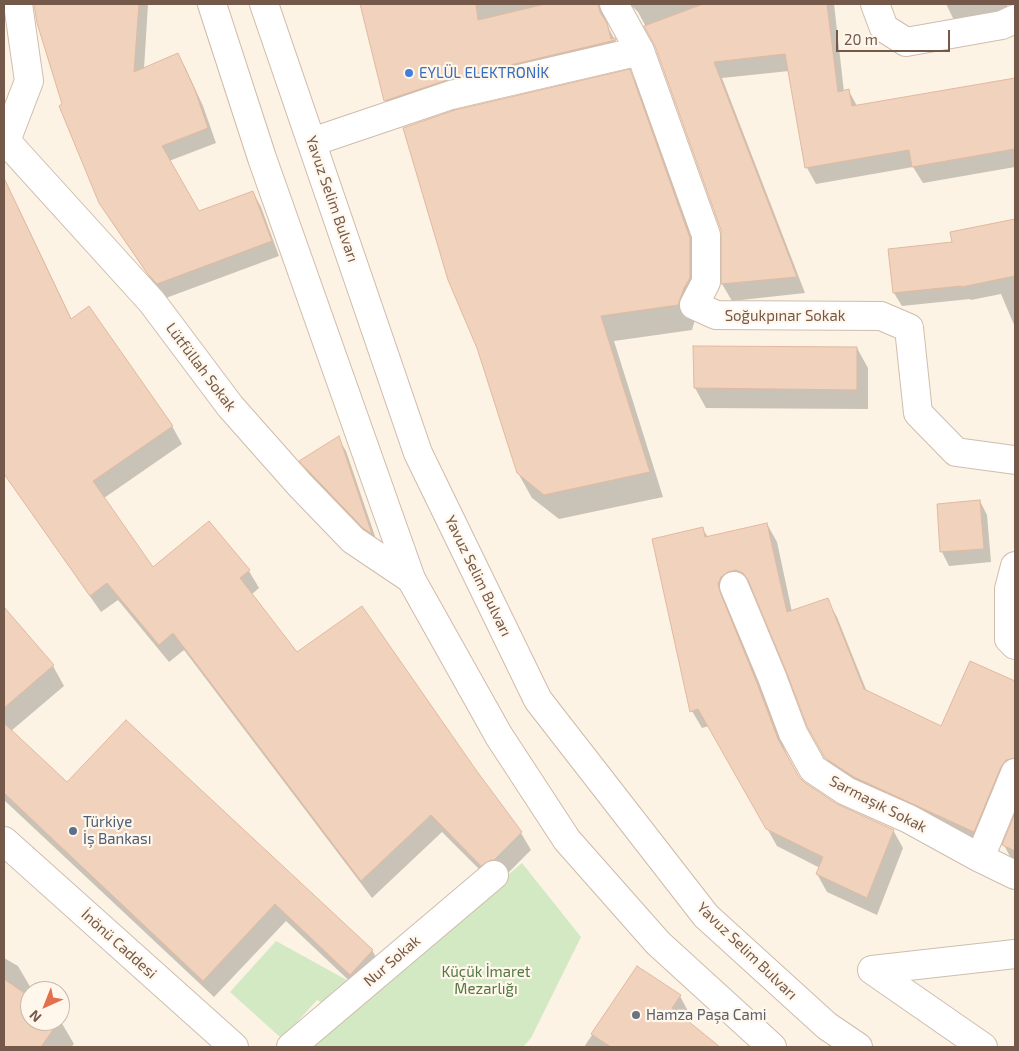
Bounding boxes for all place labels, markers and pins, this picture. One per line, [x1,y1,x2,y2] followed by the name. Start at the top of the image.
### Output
[419,64,549,82] place label: EYLÜL ELEKTRONİK
[403,67,415,79] marker: EYLÜL ELEKTRONİK
[83,813,151,848] place label: Türkiye İş Bankası
[67,825,79,837] marker: Türkiye İş Bankası
[646,1006,766,1024] place label: Hamza Paşa Cami
[630,1009,642,1021] marker: Hamza Paşa Cami

